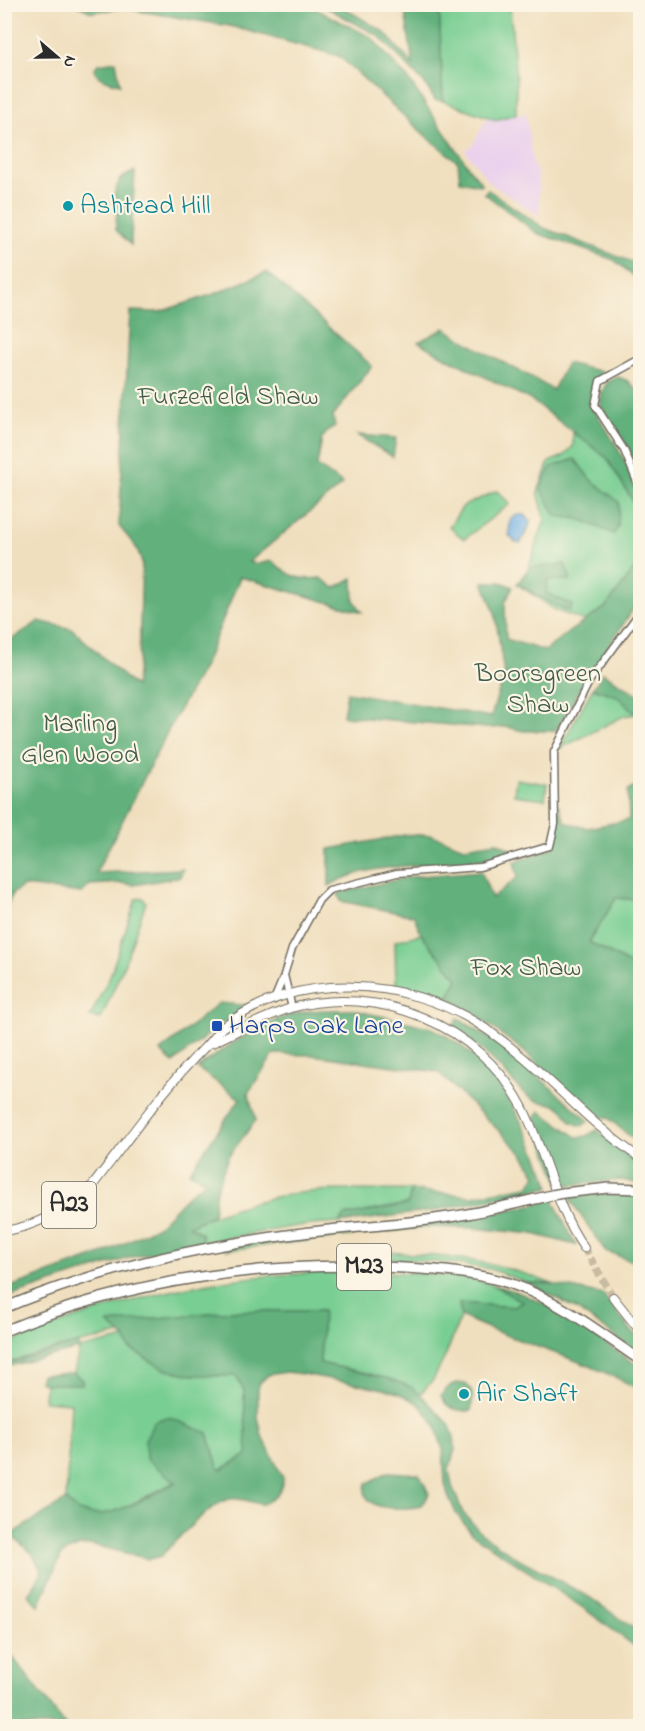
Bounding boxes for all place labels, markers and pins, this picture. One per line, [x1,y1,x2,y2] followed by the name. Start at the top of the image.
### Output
[80,187,211,226] place label: Ashtead Hill
[61,199,75,213] marker: Ashtead Hill
[229,1007,405,1046] place label: Harps Oak Lane
[210,1019,224,1033] marker: Harps Oak Lane
[476,1375,578,1414] place label: Air Shaft
[457,1387,471,1401] marker: Air Shaft

